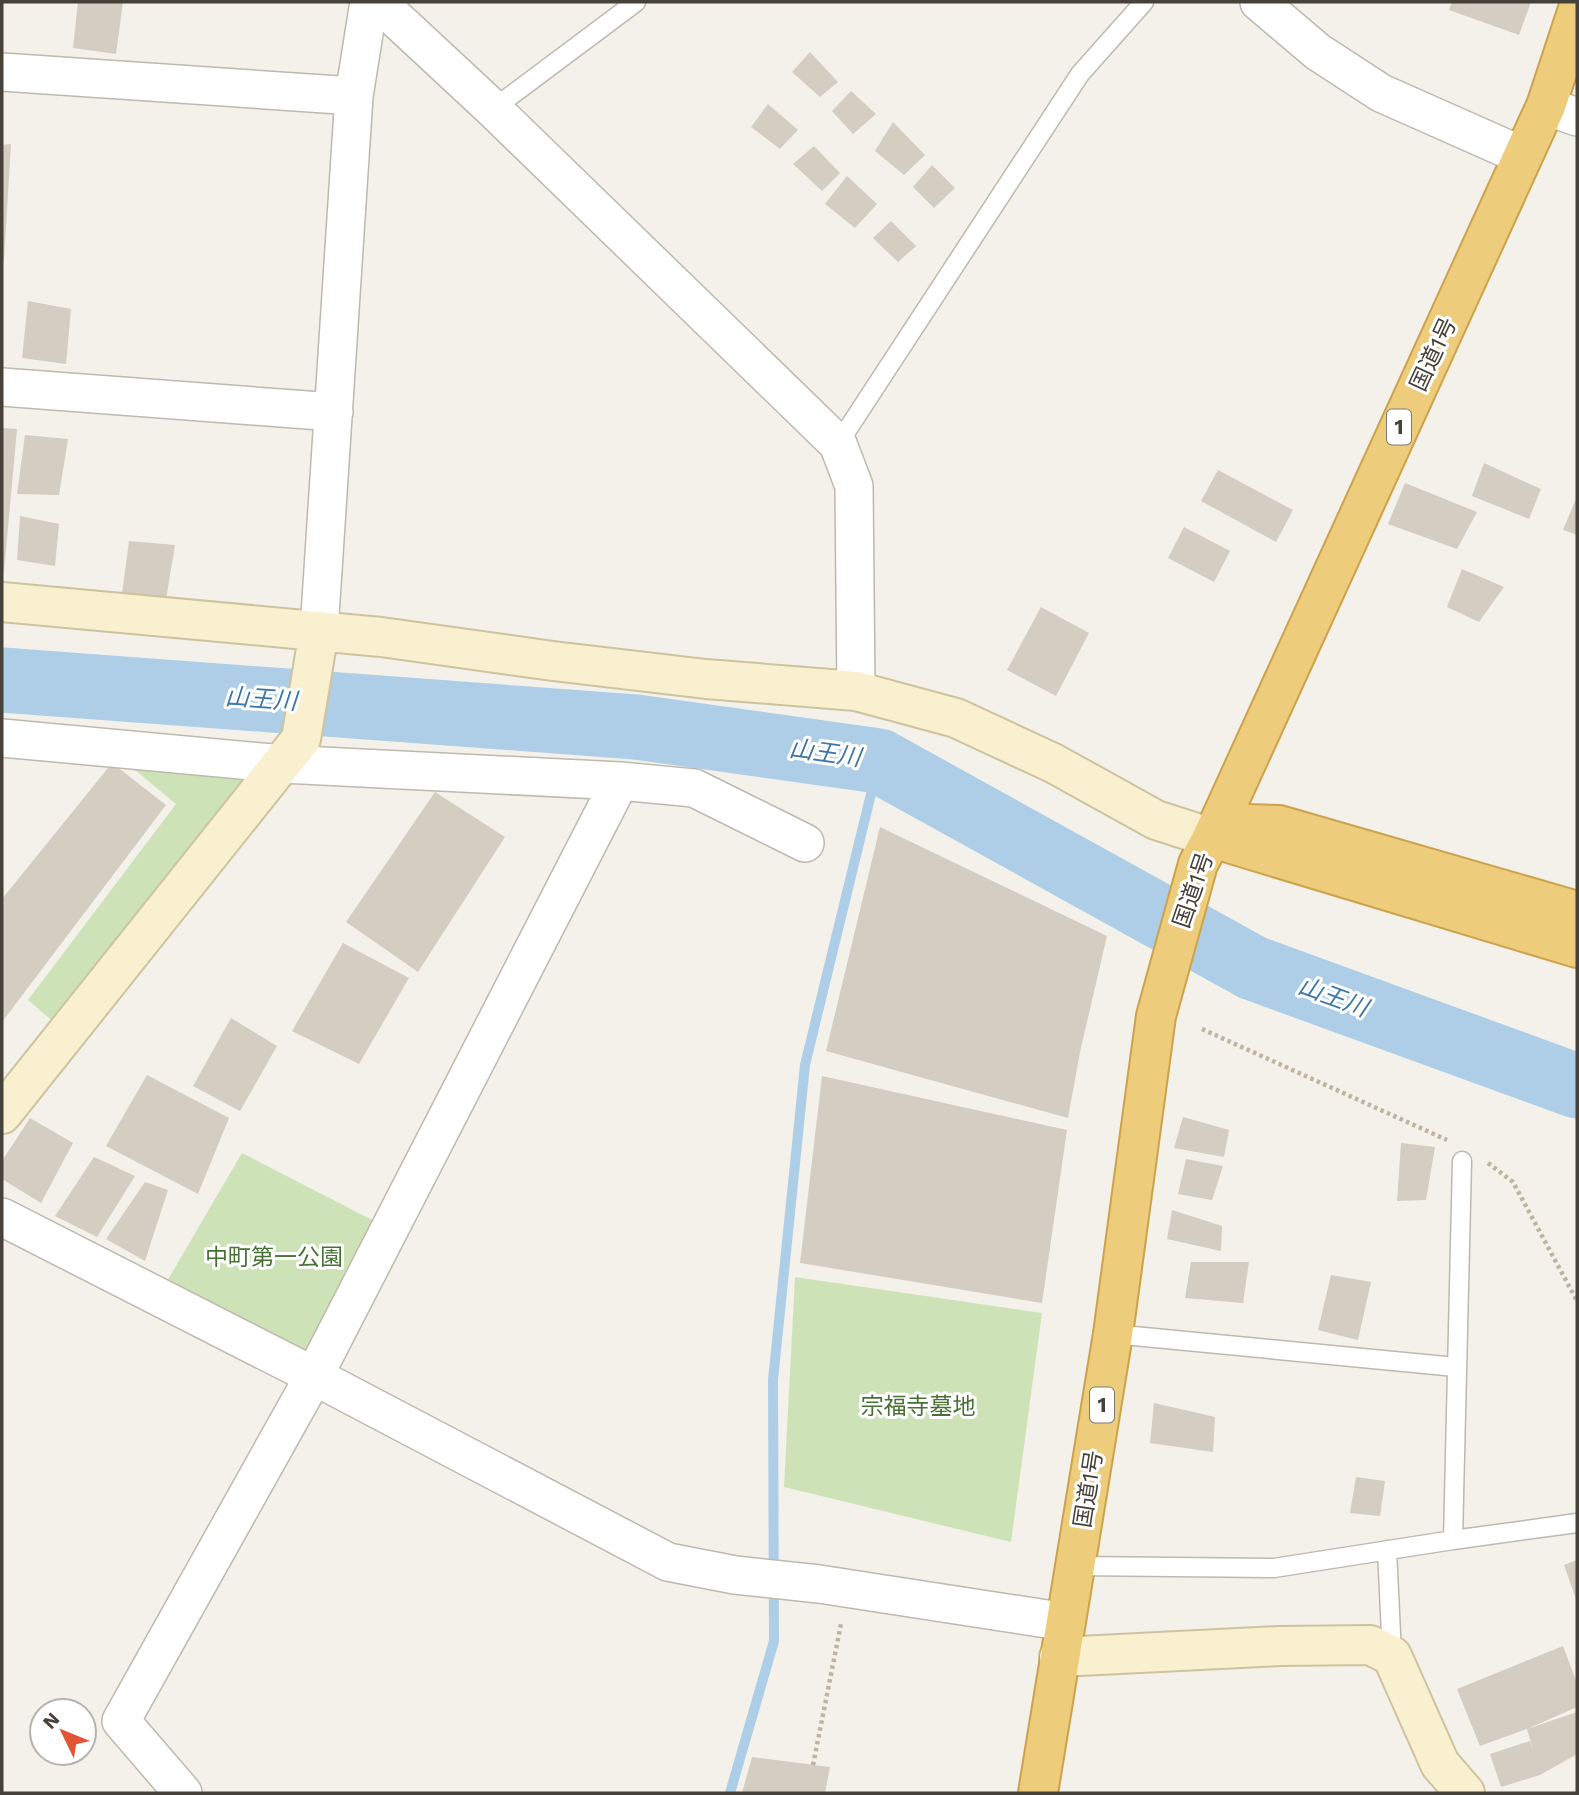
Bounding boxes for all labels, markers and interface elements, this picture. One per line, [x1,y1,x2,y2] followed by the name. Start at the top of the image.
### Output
[1405,313,1462,395] street label: 国道1号
[1387,410,1411,444] road number: 1
[224,683,301,716] water label: 山王川
[787,734,866,772] water label: 山王川
[1168,849,1219,931] street label: 国道1号
[1294,972,1374,1023] water label: 山王川
[205,1244,343,1271] park label: 中町第一公園
[1090,1388,1114,1422] road number: 1
[861,1393,976,1420] park label: 宗福寺墓地
[1069,1448,1108,1530] street label: 国道1号
[28,1697,98,1767] north arrow
[38,1708,64,1734] text: N

